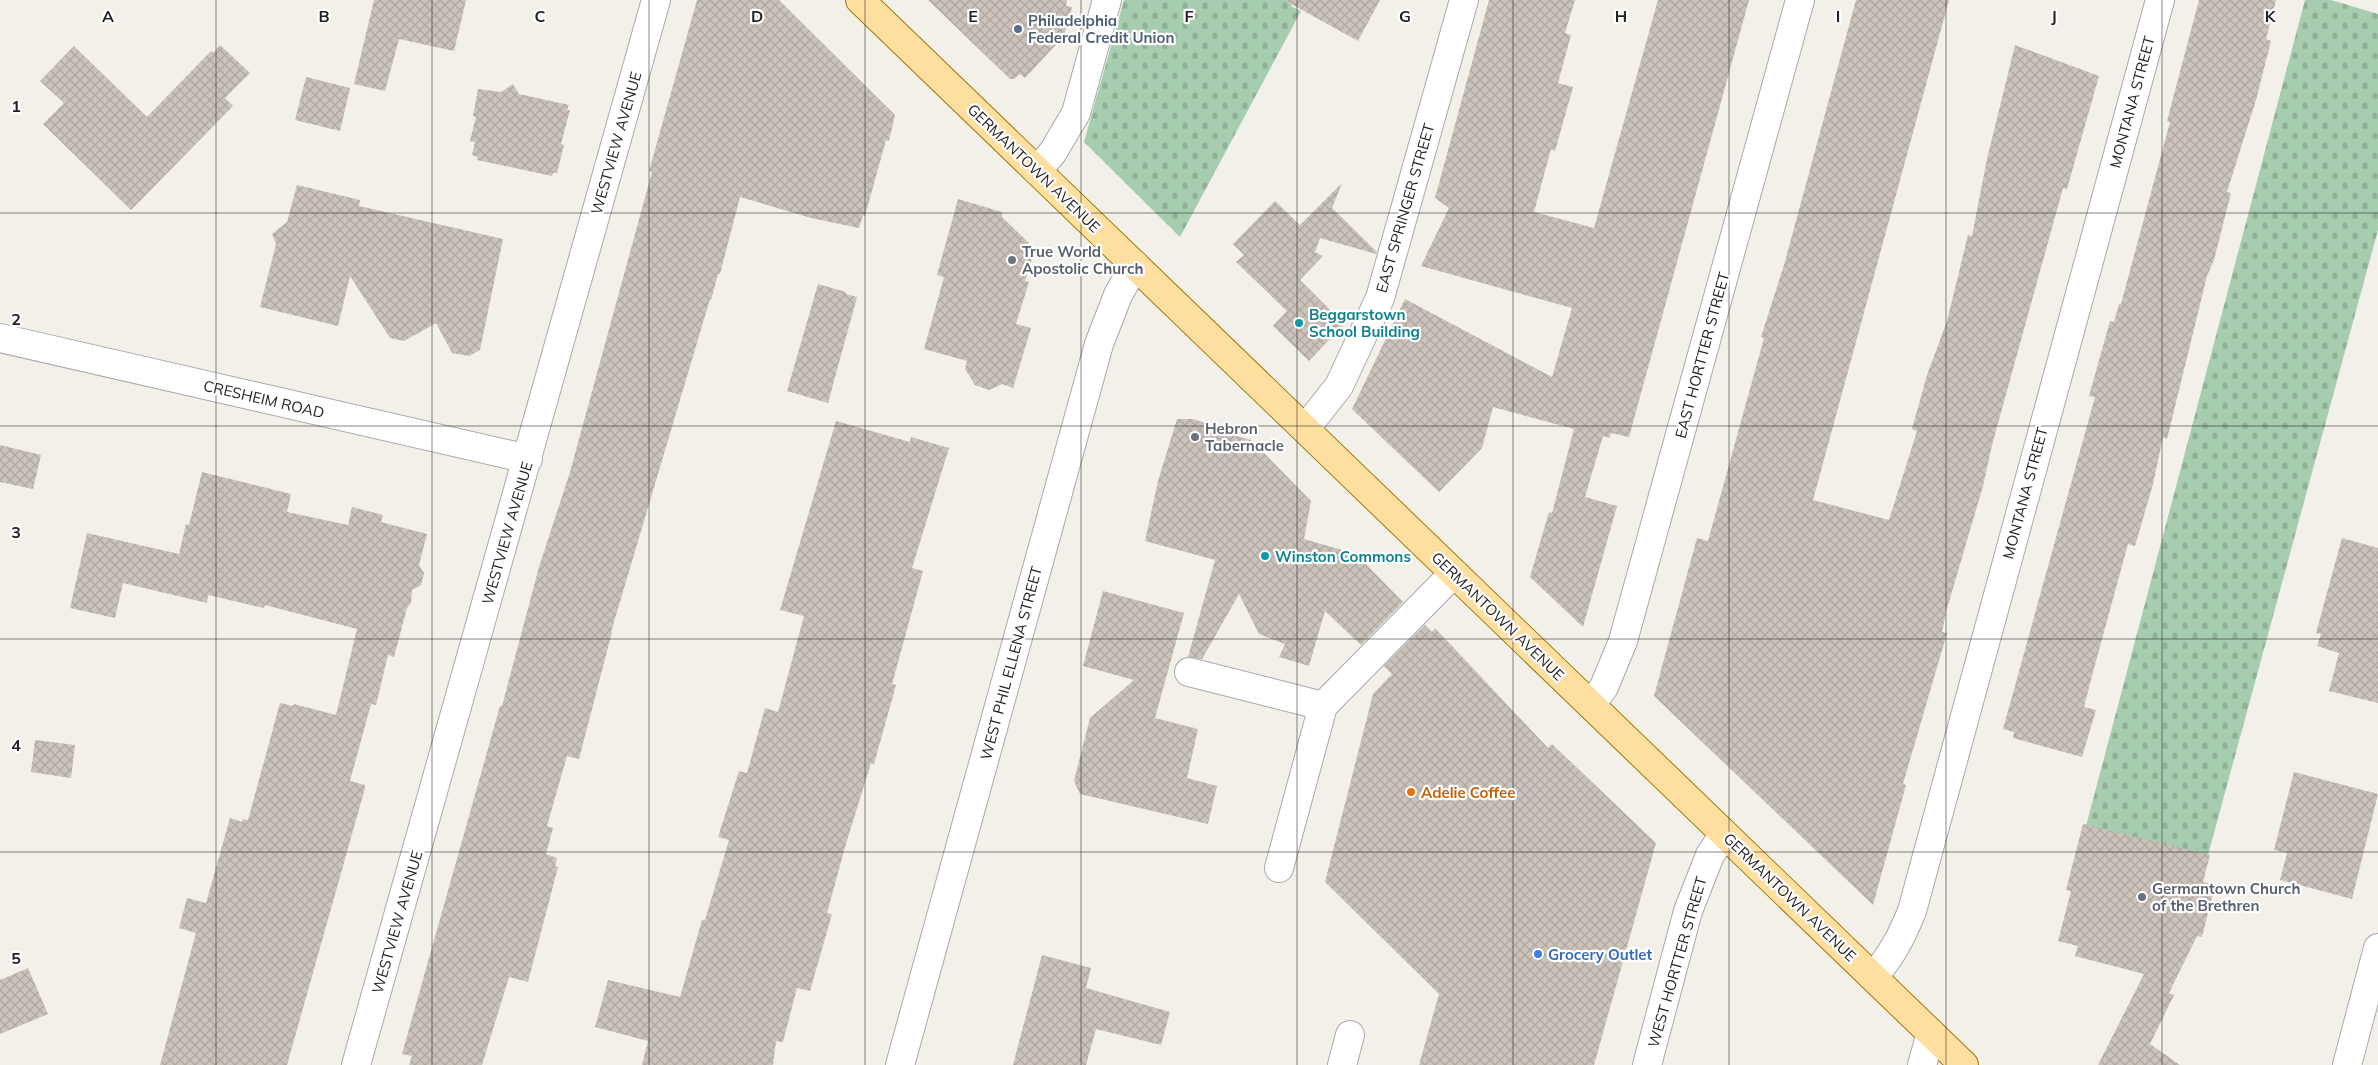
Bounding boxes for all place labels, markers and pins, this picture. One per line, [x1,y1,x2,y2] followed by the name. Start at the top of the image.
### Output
[1028,11,1174,47] place label: Philadelphia Federal Credit Union
[1012,23,1024,35] marker: Philadelphia Federal Credit Union
[1022,242,1144,278] place label: True World Apostolic Church
[1006,254,1018,266] marker: True World Apostolic Church
[1309,305,1420,341] place label: Beggarstown School Building
[1293,317,1305,329] marker: Beggarstown School Building
[1205,419,1284,455] place label: Hebron Tabernacle
[1189,431,1201,443] marker: Hebron Tabernacle
[1275,547,1411,566] place label: Winston Commons
[1259,550,1271,562] marker: Winston Commons
[1421,783,1515,802] place label: Adelie Coffee
[1405,786,1417,798] marker: Adelie Coffee
[2152,879,2300,915] place label: Germantown Church of the Brethren
[2136,891,2148,903] marker: Germantown Church of the Brethren
[1548,945,1653,964] place label: Grocery Outlet
[1532,948,1544,960] marker: Grocery Outlet

